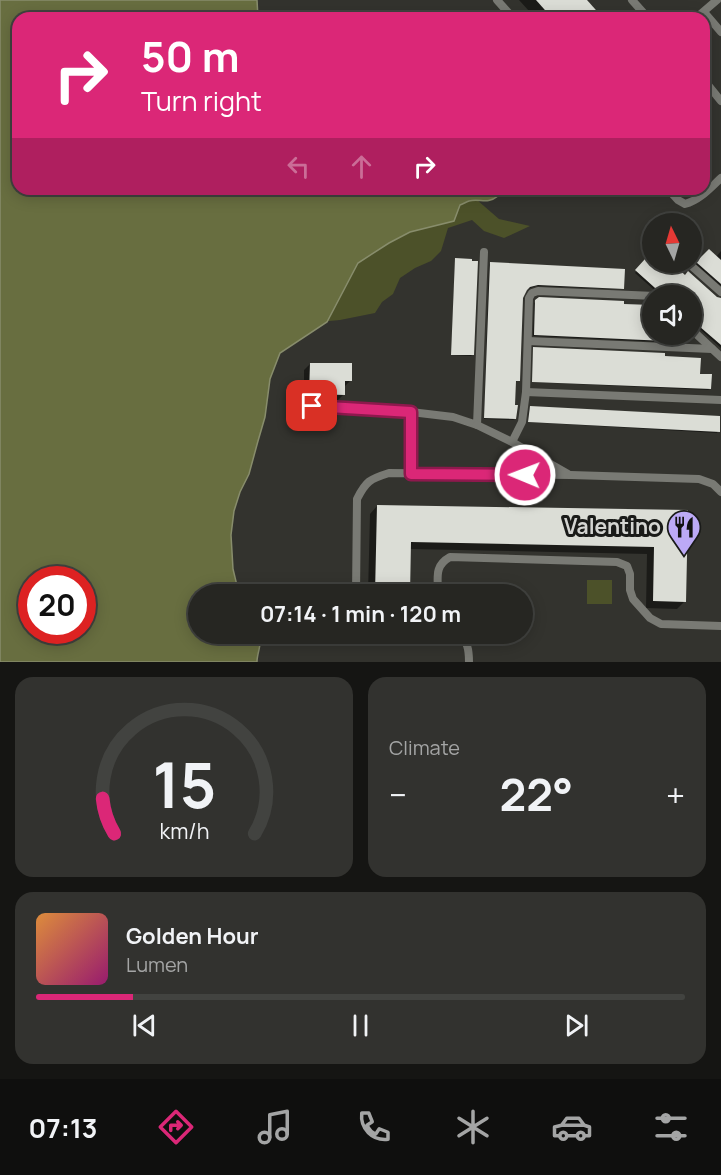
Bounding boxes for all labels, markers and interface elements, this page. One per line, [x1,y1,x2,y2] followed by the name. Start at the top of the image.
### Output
[141,27,239,85] text: 50 m
[42,36,120,114] icon: right
[141,82,262,119] text: Turn right
[282,150,315,183] icon: left
[345,150,378,183] icon: ahead
[408,150,441,183] icon: right
[642,213,702,273] north arrow
[642,213,702,345] map controls
[642,285,702,345] button: sound
[286,380,337,431] pin
[295,389,328,422] icon: arrive
[493,443,557,507] position arrow
[666,509,702,556] restaurant icon: Valentino
[564,512,661,540] place label: Valentino
[18,566,96,644] speed limit sign: 20
[260,599,461,629] text: 07:14 · 1 min · 120 m
[389,734,460,761] text: Climate
[152,741,216,827] text: 15
[499,763,573,825] text: 22°
[389,772,407,817] text: −
[666,772,685,817] text: +
[159,816,209,845] text: km/h
[126,921,259,951] text: Golden Hour
[126,951,188,978] text: Lumen
[128,1009,161,1042] icon: previous
[344,1009,377,1042] icon: pause
[560,1009,593,1042] icon: next
[155,1106,197,1148] icon: directions
[254,1106,296,1148] icon: music
[353,1106,395,1148] icon: phone
[452,1106,494,1148] icon: climate
[551,1106,593,1148] icon: car
[650,1106,692,1148] icon: filters
[29,1109,98,1146] text: 07:13

